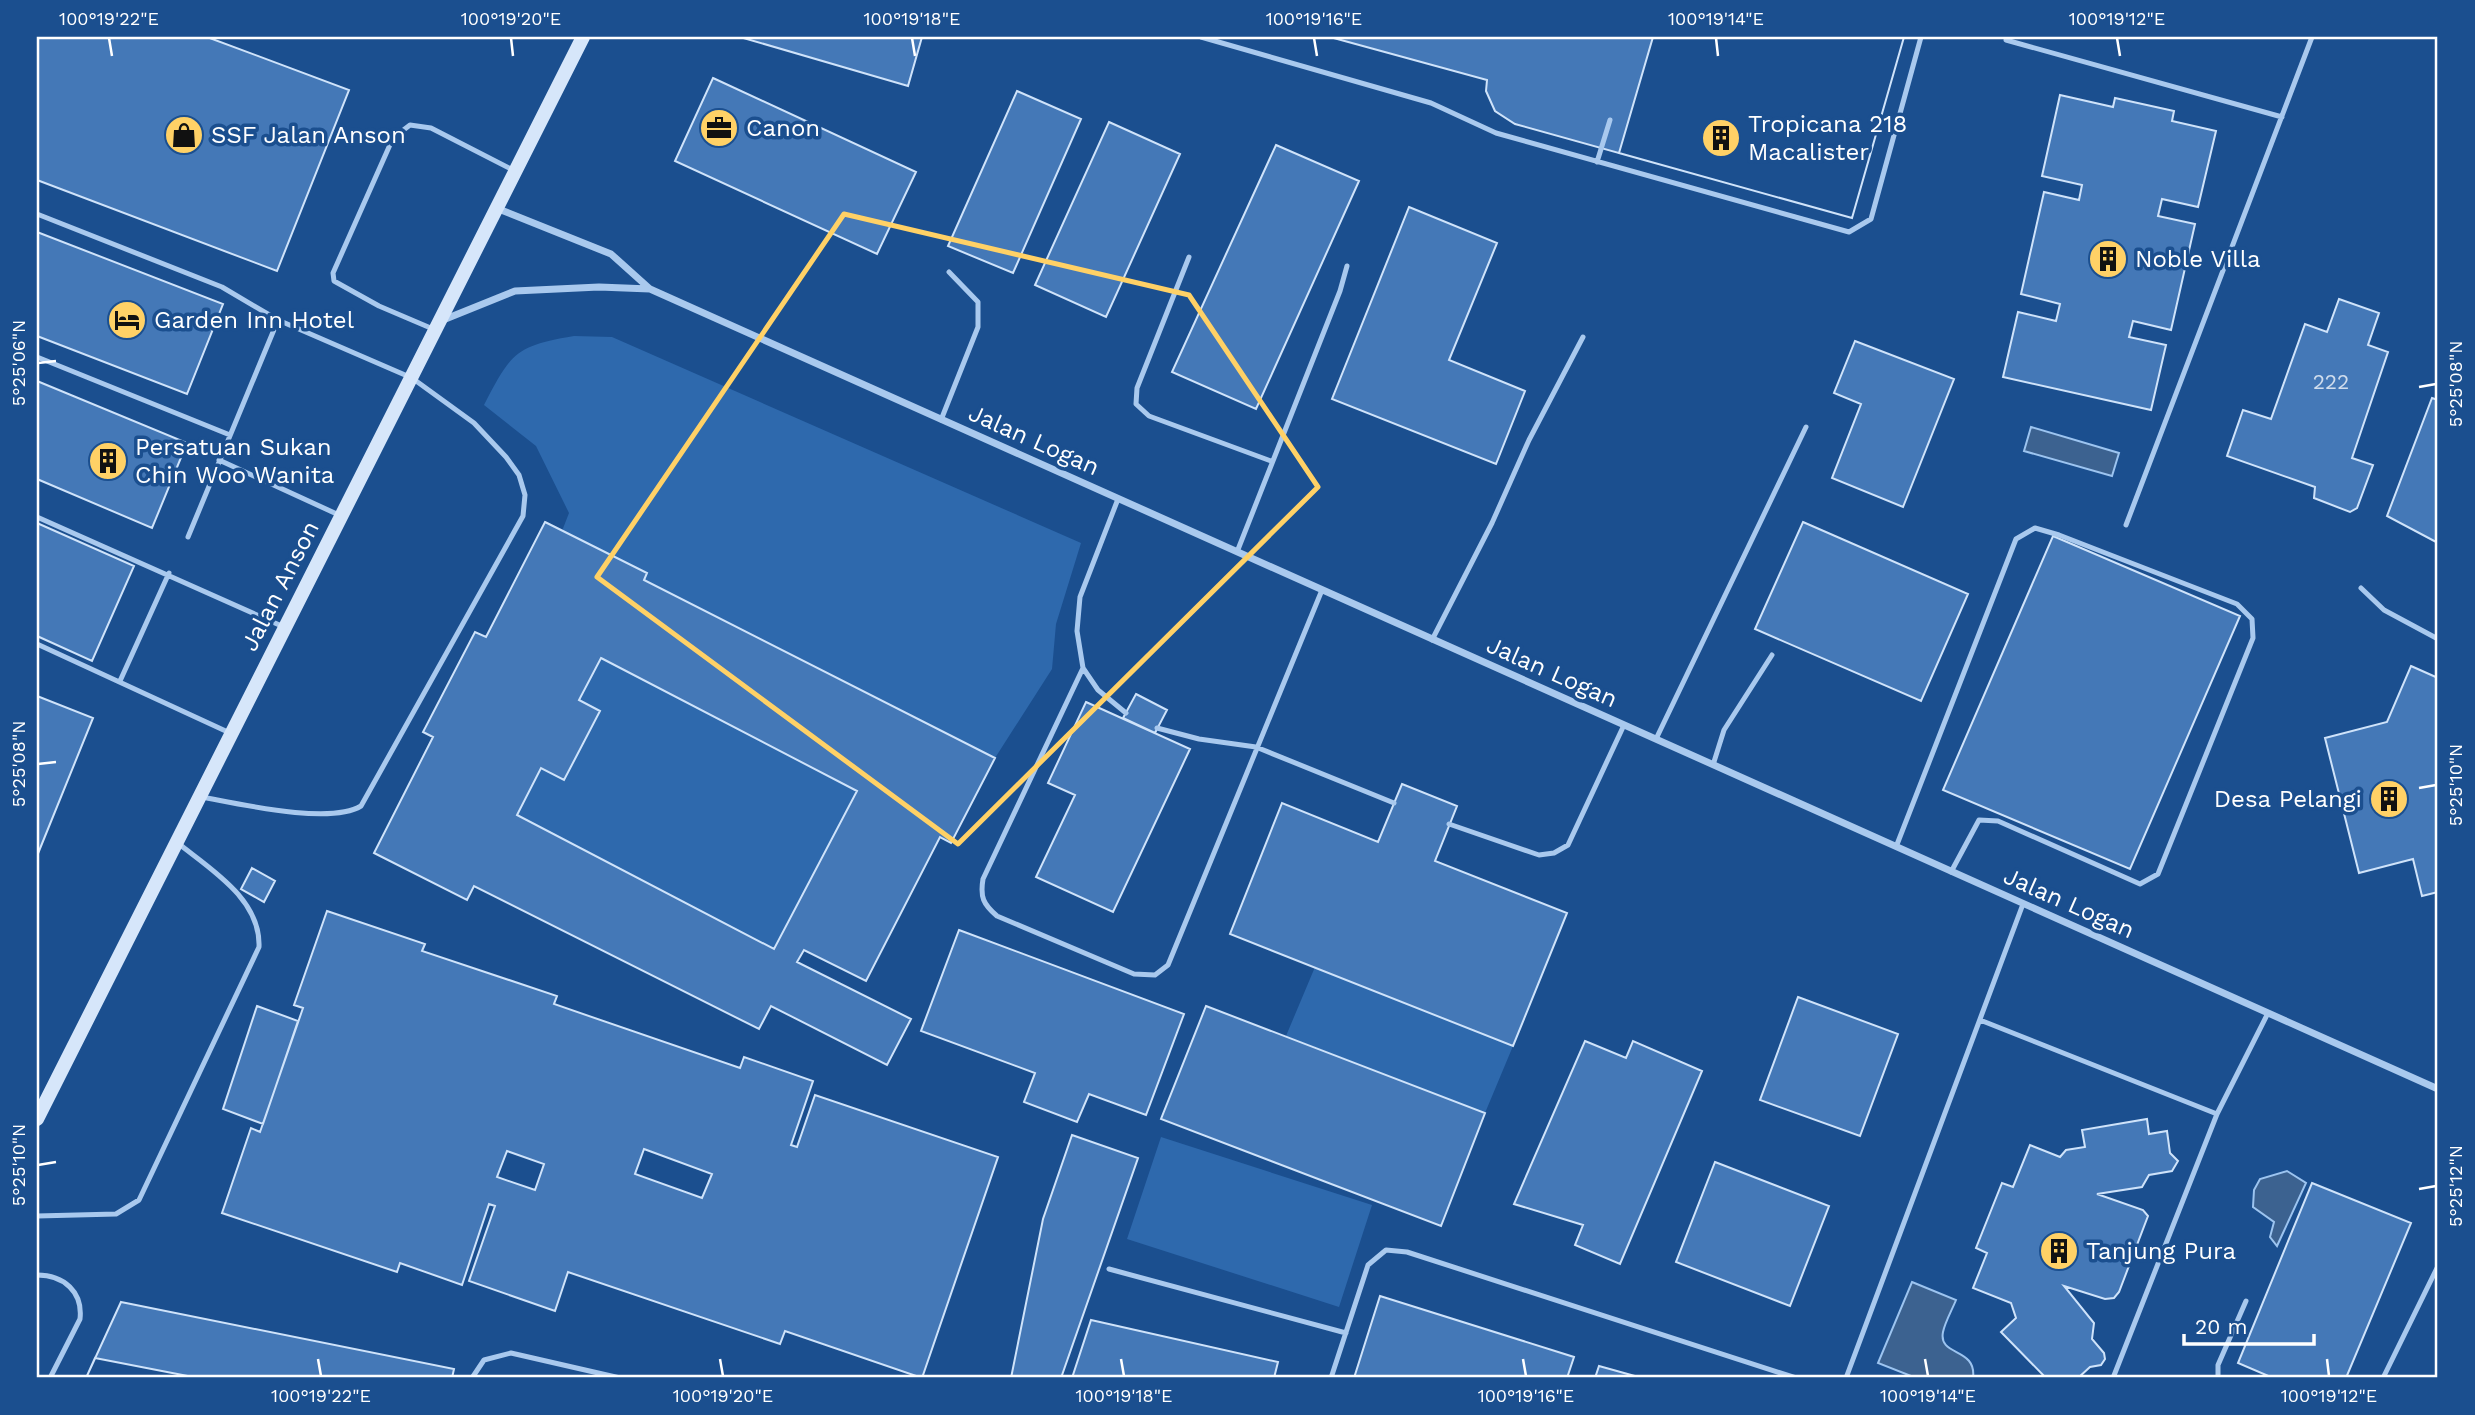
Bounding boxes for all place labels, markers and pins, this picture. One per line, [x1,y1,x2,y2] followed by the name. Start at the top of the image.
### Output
[698,107,740,149] office icon: Canon
[1748,110,1907,166] place label: Tropicana 218 Macalister
[163,114,205,156] shop icon: SSF Jalan Anson
[746,114,820,142] place label: Canon
[1700,117,1742,159] building icon: Tropicana 218 Macalister
[211,121,406,149] place label: SSF Jalan Anson
[2087,238,2129,280] building icon: Noble Villa
[2135,245,2261,273] place label: Noble Villa
[106,299,148,341] hotel icon: Garden Inn Hotel
[154,306,355,334] place label: Garden Inn Hotel
[135,433,334,489] place label: Persatuan Sukan Chin Woo Wanita
[87,440,129,482] building icon: Persatuan Sukan Chin Woo Wanita
[2368,778,2410,820] building icon: Desa Pelangi
[2214,785,2362,813] place label: Desa Pelangi
[2038,1230,2080,1272] building icon: Tanjung Pura
[2086,1237,2236,1265] place label: Tanjung Pura

